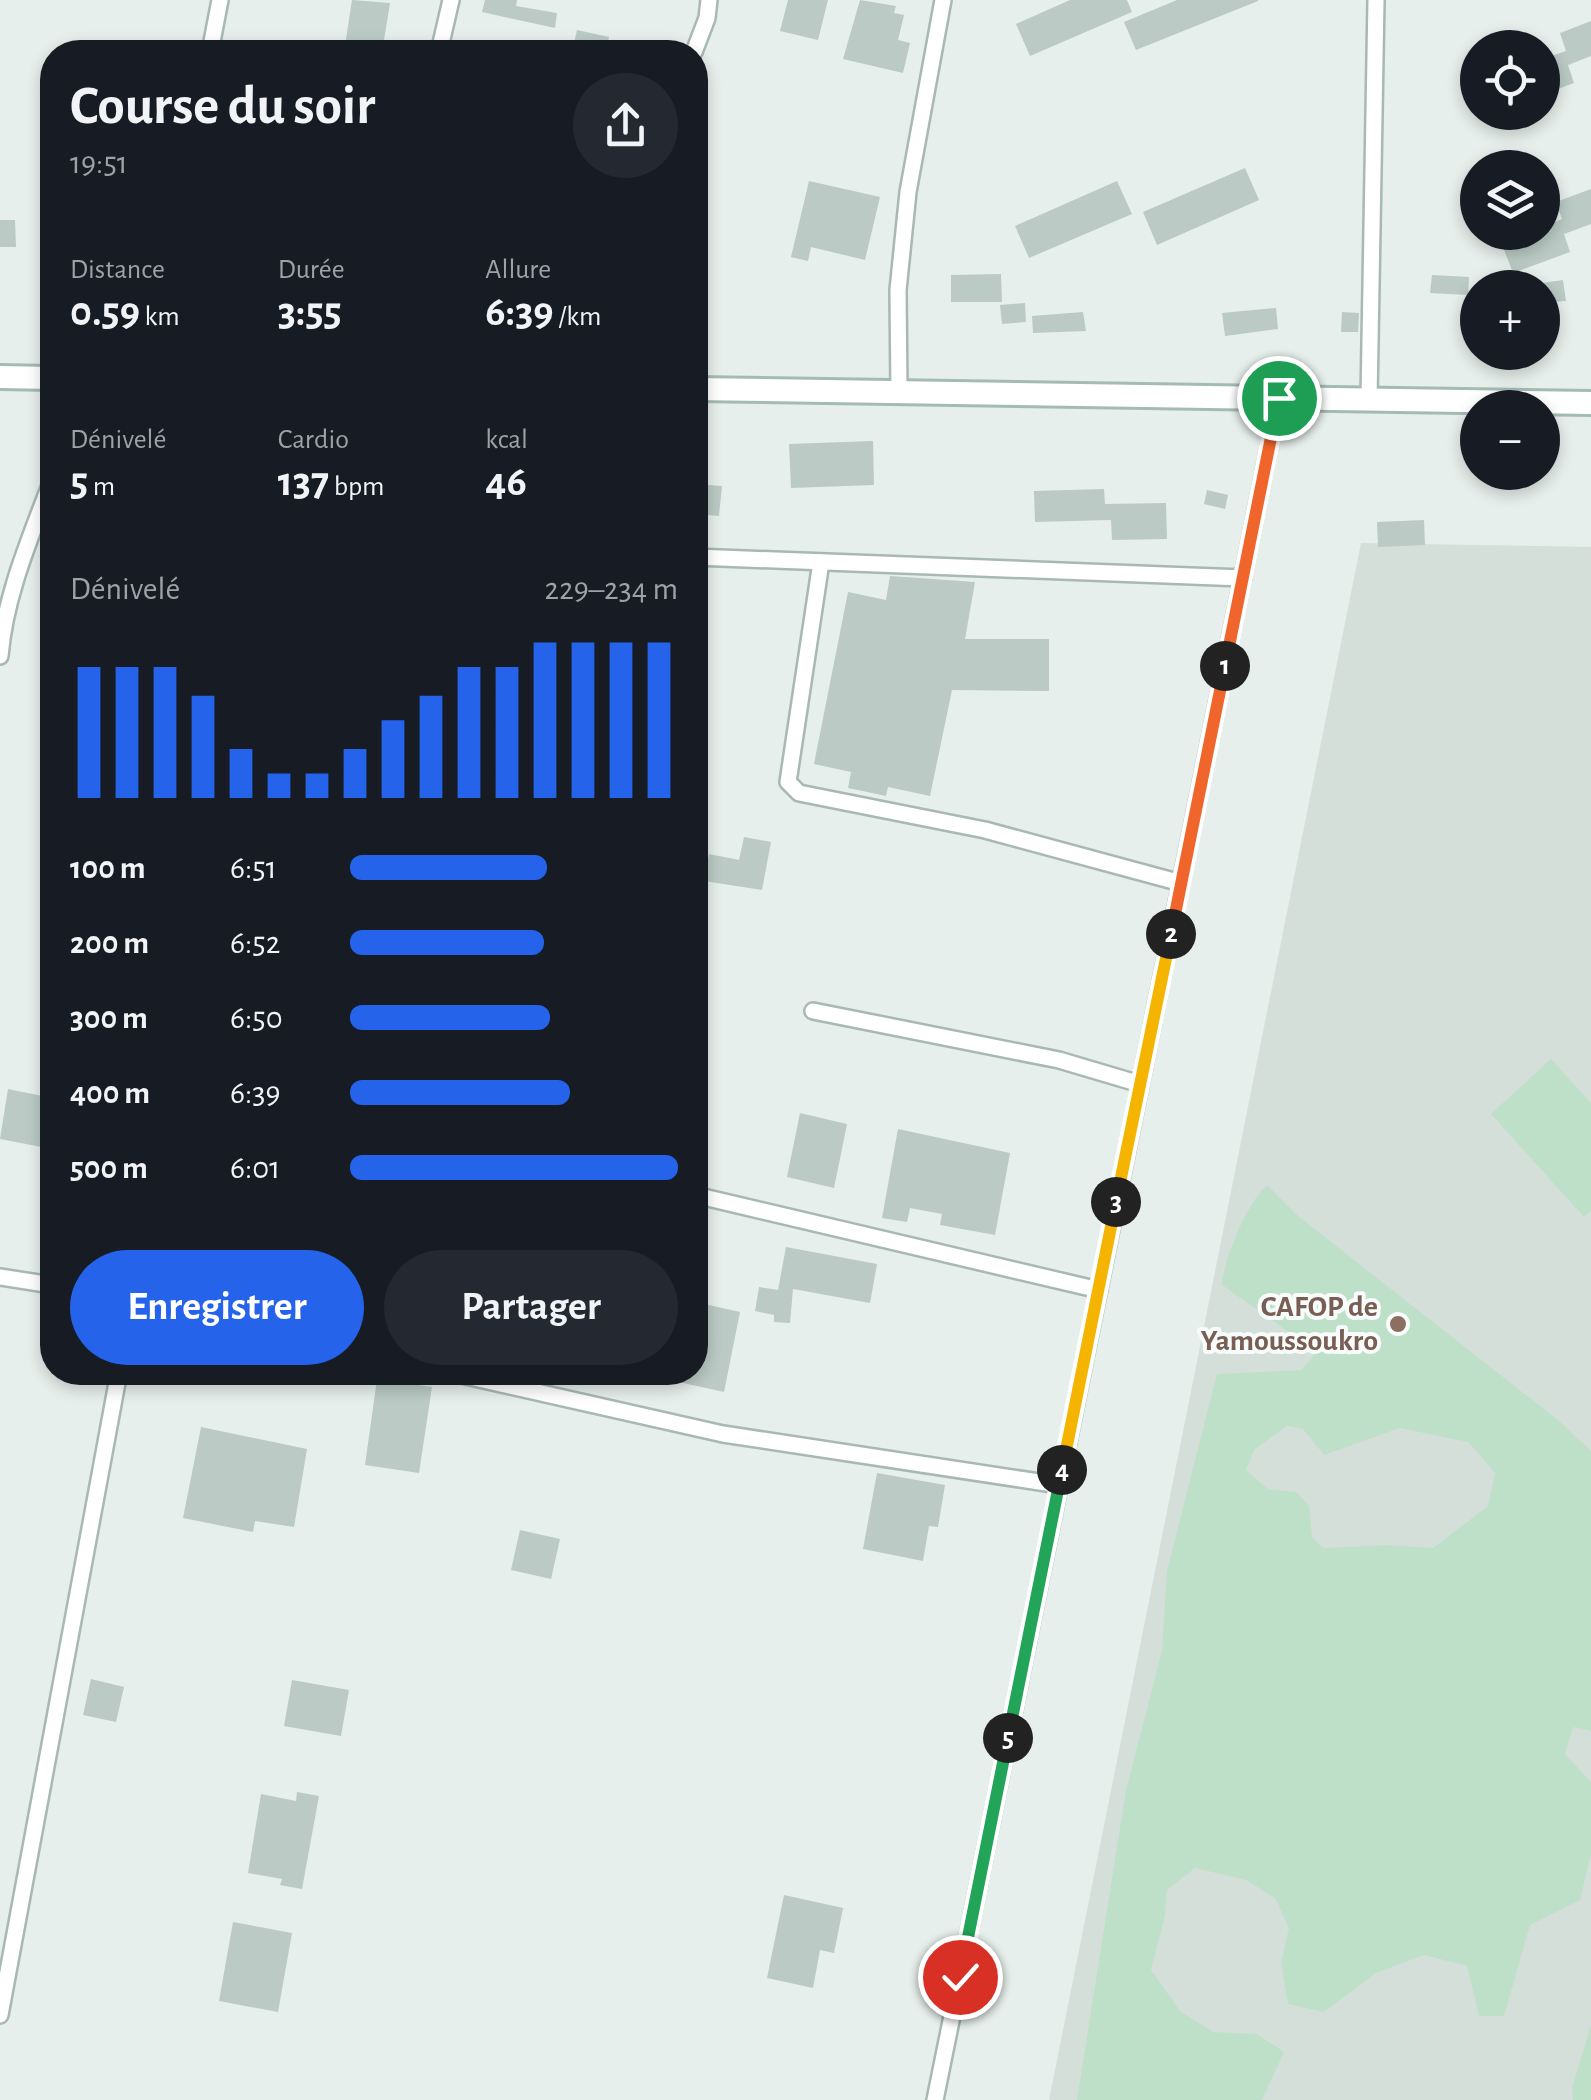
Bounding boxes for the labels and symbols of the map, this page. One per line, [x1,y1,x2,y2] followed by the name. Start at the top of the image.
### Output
[1237,356,1322,441] pin
[1200,641,1250,691] pin: 1
[1146,909,1196,959] pin: 2
[1091,1177,1141,1227] pin: 3
[1201,1292,1378,1356] place label: CAFOP de Yamoussoukro
[1387,1313,1409,1335] marker: CAFOP de Yamoussoukro
[1037,1445,1087,1495] pin: 4
[983,1713,1033,1763] pin: 5
[918,1935,1003,2020] pin

